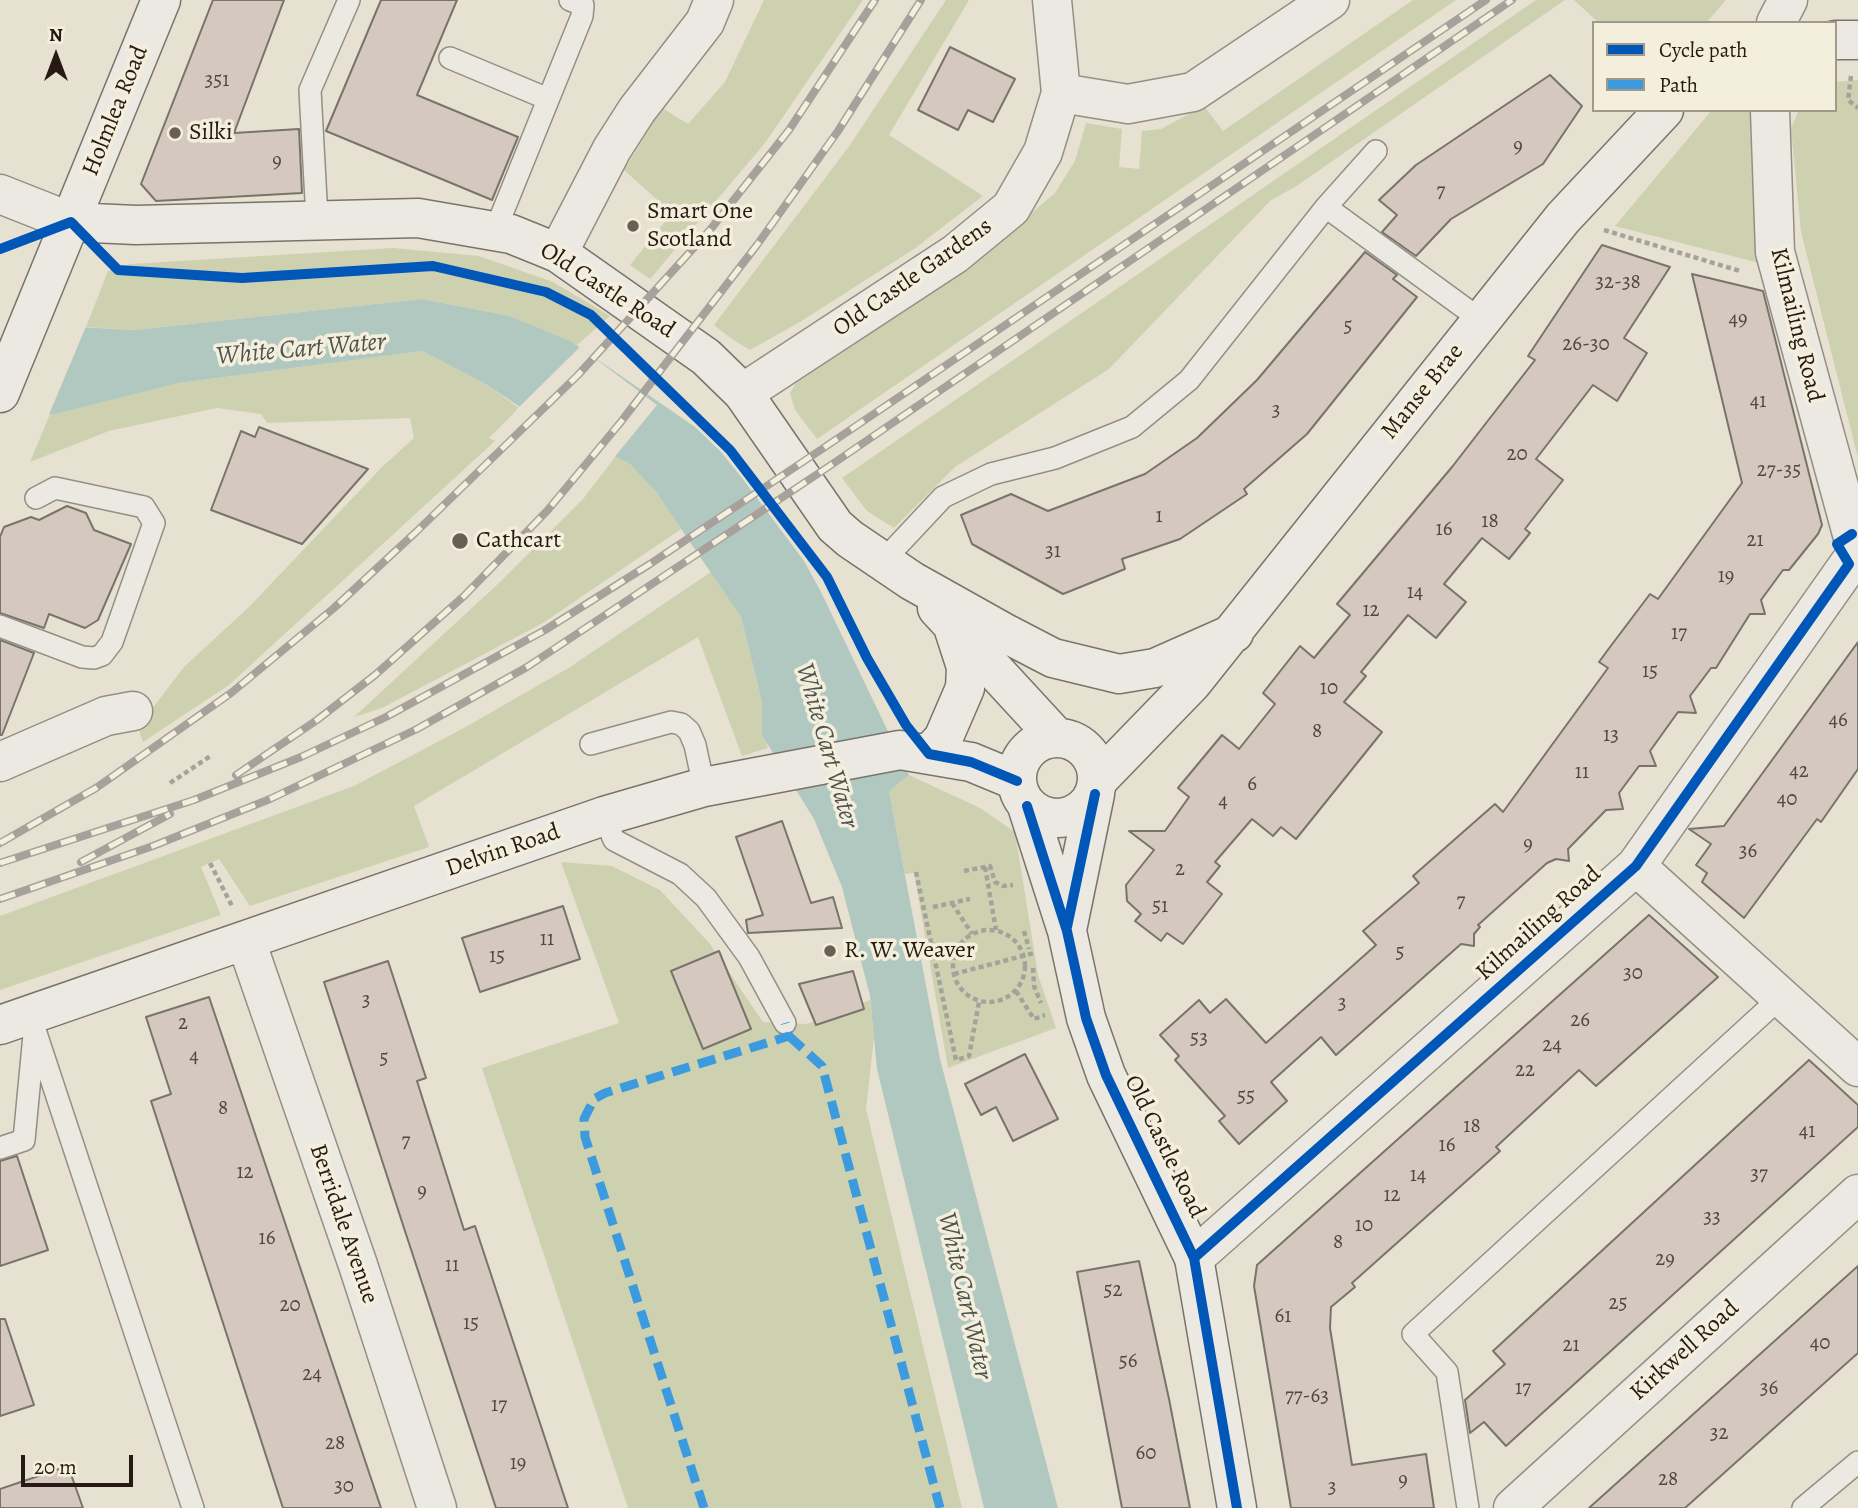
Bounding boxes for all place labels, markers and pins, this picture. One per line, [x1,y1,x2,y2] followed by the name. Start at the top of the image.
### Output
[189,119,233,147] place label: Silki
[167,125,183,141] marker: Silki
[647,198,753,254] place label: Smart One Scotland
[625,218,641,234] marker: Smart One Scotland
[476,527,561,555] place label: Cathcart
[450,531,470,551] marker: Cathcart
[844,937,975,965] place label: R. W. Weaver
[822,943,838,959] marker: R. W. Weaver

